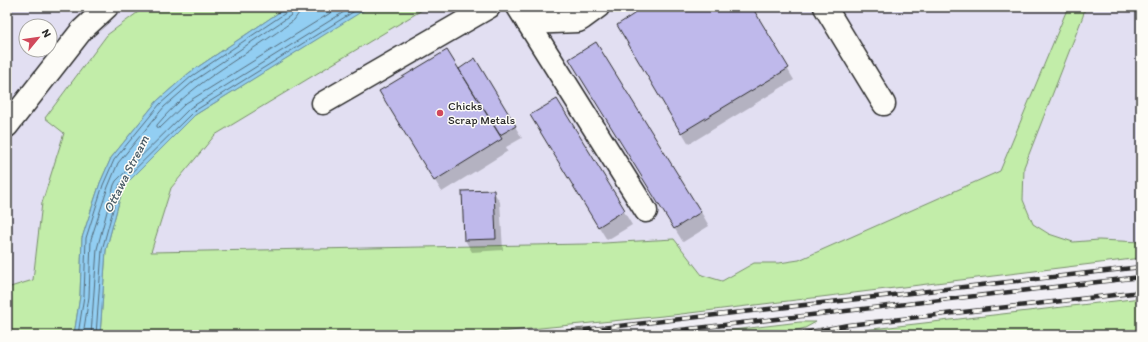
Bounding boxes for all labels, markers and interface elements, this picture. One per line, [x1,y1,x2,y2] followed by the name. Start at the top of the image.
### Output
[18,18,58,58] north arrow
[39,27,54,40] text: N
[448,99,515,127] place label: Chicks Scrap Metals
[435,108,445,118] marker: Chicks Scrap Metals
[100,133,152,215] water label: Ottawa Stream

